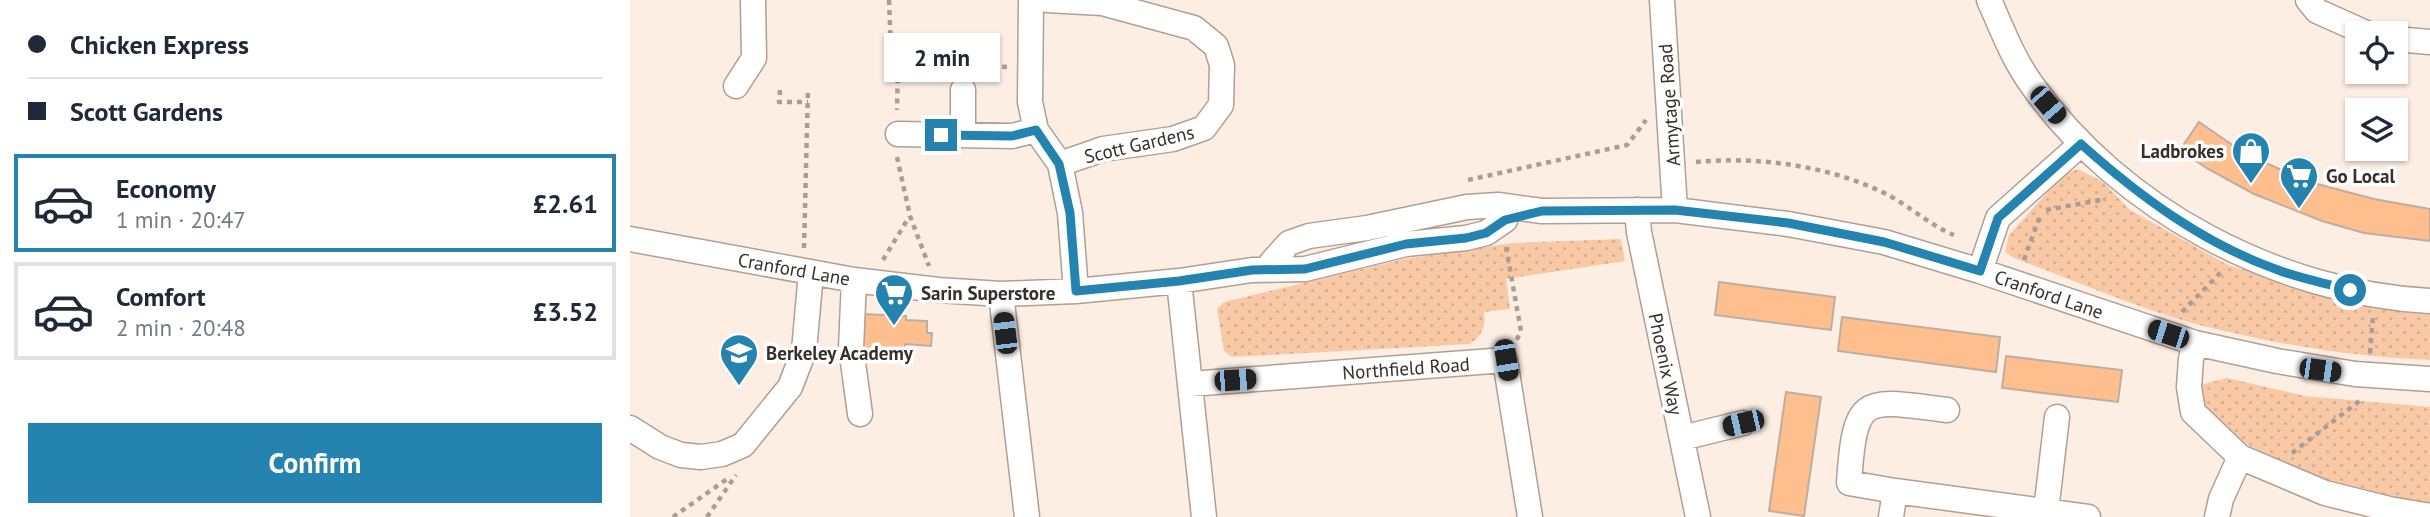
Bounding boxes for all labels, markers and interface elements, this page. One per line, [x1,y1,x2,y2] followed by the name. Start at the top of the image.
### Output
[2345,21,2408,161] map controls
[2345,21,2408,84] button: locate
[70,28,249,61] text: Chicken Express
[883,33,999,82] callout: 2 min
[914,43,970,72] text: 2 min
[1653,43,1685,167] street label: Armytage Road
[2027,82,2070,128] car
[70,95,223,128] text: Scott Gardens
[2345,98,2408,161] button: layers
[925,119,957,151] route end
[1082,120,1196,168] street label: Scott Gardens
[2230,130,2272,185] shop icon: Ladbrokes
[2141,139,2224,163] place label: Ladbrokes
[2278,155,2320,210] supermarket icon: Go Local
[2326,164,2396,188] place label: Go Local
[32,172,95,235] icon: car
[116,172,216,205] text: Economy
[533,187,598,220] text: £2.61
[116,205,246,234] text: 1 min · 20:47
[736,247,852,291] street label: Cranford Lane
[1991,264,2107,324] street label: Cranford Lane
[873,272,915,327] supermarket icon: Sarin Superstore
[2334,274,2366,306] route start
[32,280,95,343] icon: car
[116,280,206,313] text: Comfort
[921,281,1055,305] place label: Sarin Superstore
[533,295,598,328] text: £3.52
[993,311,1018,355] car
[1644,311,1689,417] street label: Phoenix Way
[116,313,246,342] text: 2 min · 20:48
[2145,318,2192,350] car
[718,332,760,387] school or university icon: Berkeley Academy
[1493,338,1520,382] car
[766,341,914,365] place label: Berkeley Academy
[1341,352,1471,384] street label: Northfield Road
[2298,357,2343,383] car
[1214,368,1257,392] car
[1721,408,1766,438] car
[28,423,602,503] button: Confirm

